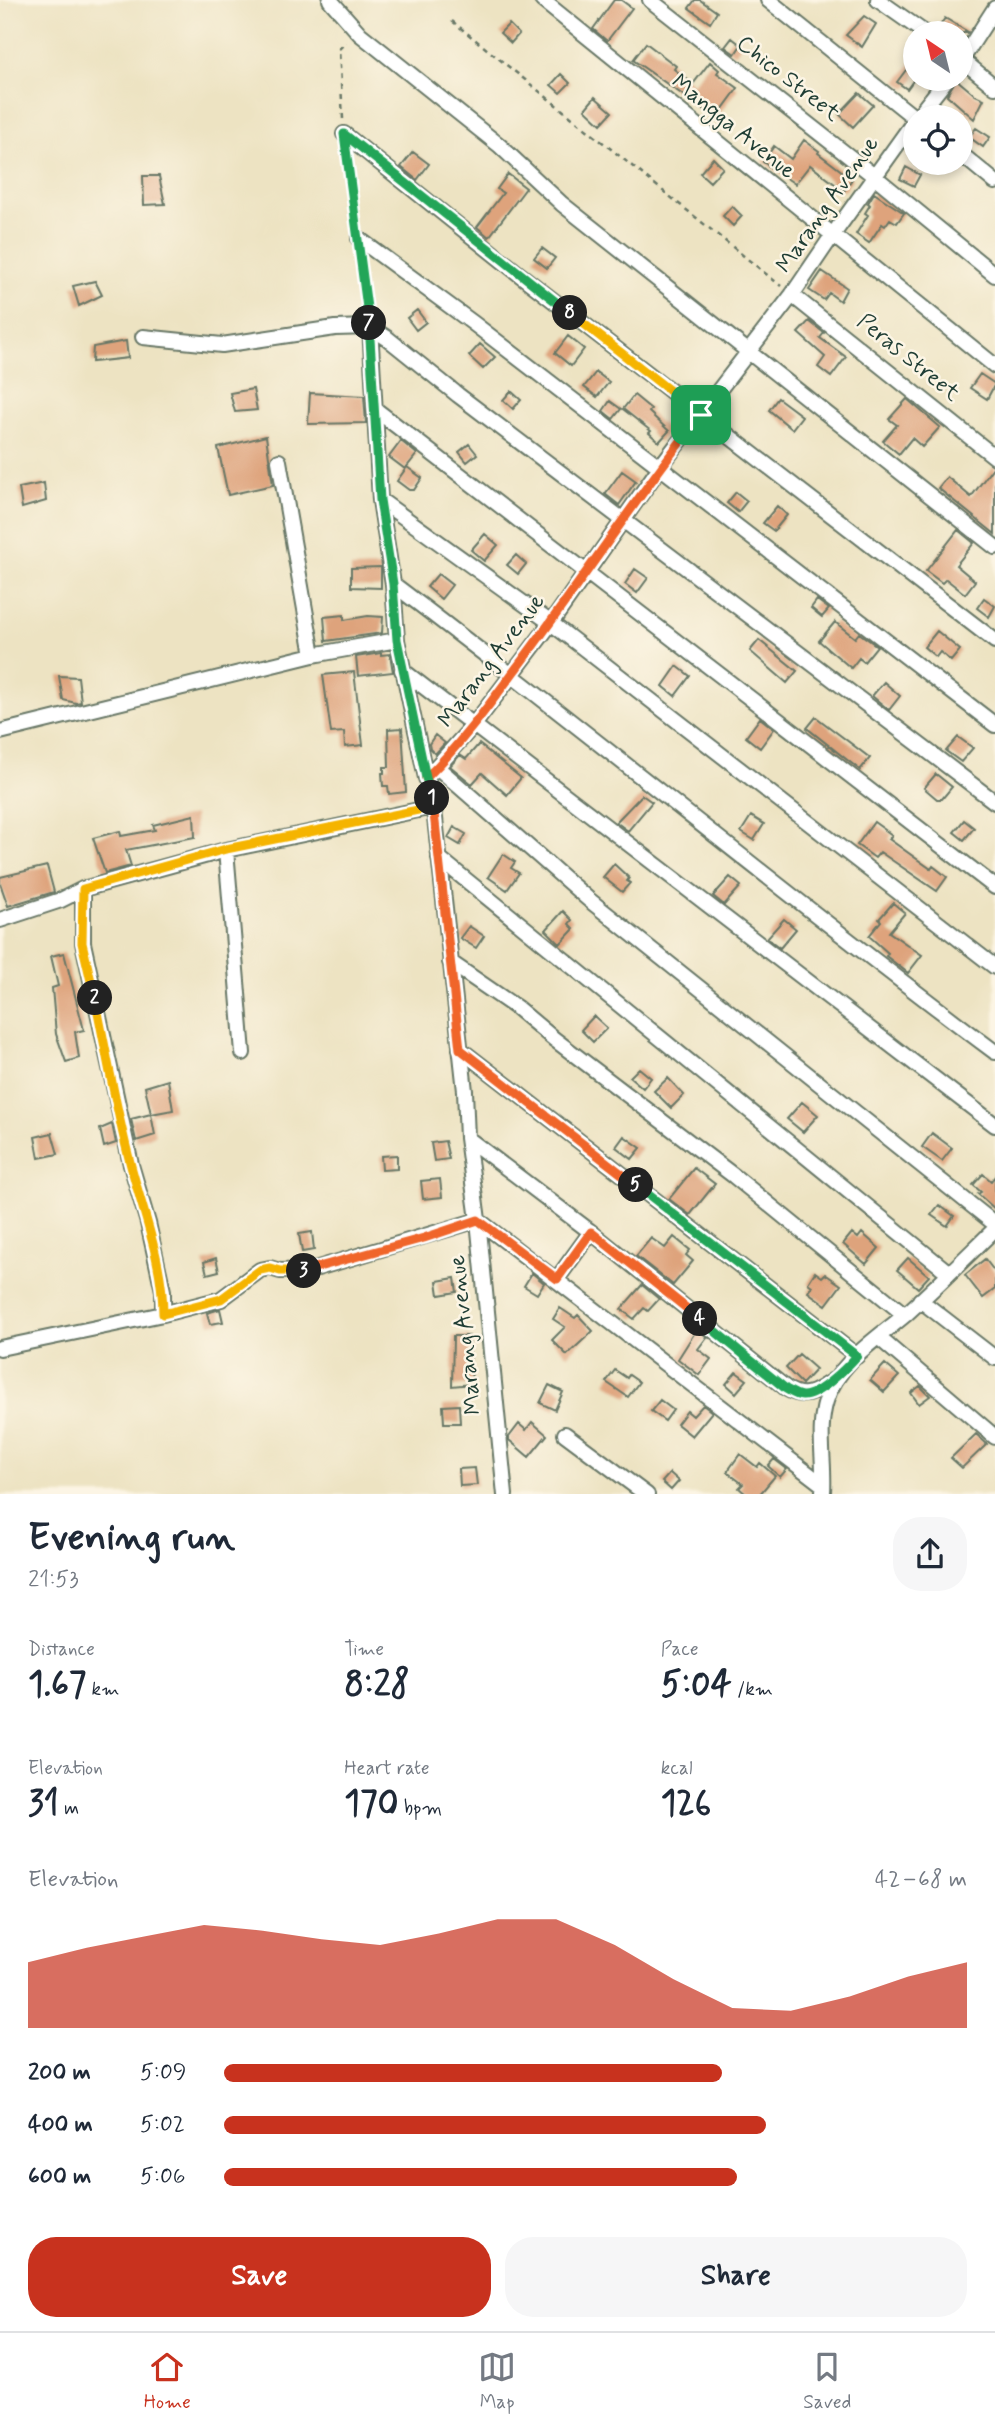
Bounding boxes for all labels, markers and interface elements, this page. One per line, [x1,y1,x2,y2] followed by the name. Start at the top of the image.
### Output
[903,21,973,91] north arrow
[903,21,973,175] map controls
[730,29,846,129] street label: Chico Street
[663,68,802,188] street label: Mangga Avenue
[903,105,973,175] button: locate
[770,131,886,279] street label: Marang Avenue
[552,296,588,330] pin: 8
[564,300,575,325] text: 8
[352,306,386,340] pin: 7
[850,307,966,409] street label: Peras Street
[363,310,374,335] text: 7
[671,385,731,445] pin
[682,396,720,434] icon: arrive
[432,588,552,734] street label: Marang Avenue
[414,780,450,816] pin: 1
[427,785,436,810] text: 1
[78,981,112,1016] pin: 2
[90,985,99,1010] text: 2
[618,1168,654,1202] pin: 5
[630,1172,641,1197] text: 5
[443,1253,489,1416] street label: Marang Avenue
[286,1254,322,1288] pin: 3
[299,1258,308,1283] text: 3
[682,1302,718,1336] pin: 4
[694,1306,705,1331] text: 4
[28,1514,235,1563] text: Evening run
[893,1517,967,1591] button: share
[28,1565,79,1595] text: 21:53
[28,1637,95,1662] text: Distance
[344,1637,384,1662] text: Time
[661,1637,698,1662] text: Pace
[28,1662,86,1708] text: 1.67
[344,1662,410,1708] text: 8:28
[661,1662,732,1708] text: 5:04
[86,1677,119,1702] text: km
[732,1677,773,1702] text: /km
[28,1756,103,1781] text: Elevation
[344,1756,430,1781] text: Heart rate
[661,1756,693,1781] text: kcal
[28,1781,59,1827] text: 31
[344,1781,399,1827] text: 170
[661,1781,711,1827] text: 126
[59,1796,79,1821] text: m
[399,1796,442,1821] text: bpm
[28,1865,119,1895] text: Elevation
[875,1865,967,1895] text: 42–68 m
[28,2058,91,2088] text: 200 m
[140,2058,187,2088] text: 5:09
[28,2110,93,2140] text: 400 m
[140,2110,185,2140] text: 5:02
[28,2162,91,2192] text: 600 m
[140,2162,186,2192] text: 5:06
[28,2237,491,2317] button: Save
[505,2237,967,2317] button: Share
[144,2348,191,2415] tab: Home
[478,2348,516,2415] tab: Map
[803,2348,851,2415] tab: Saved

